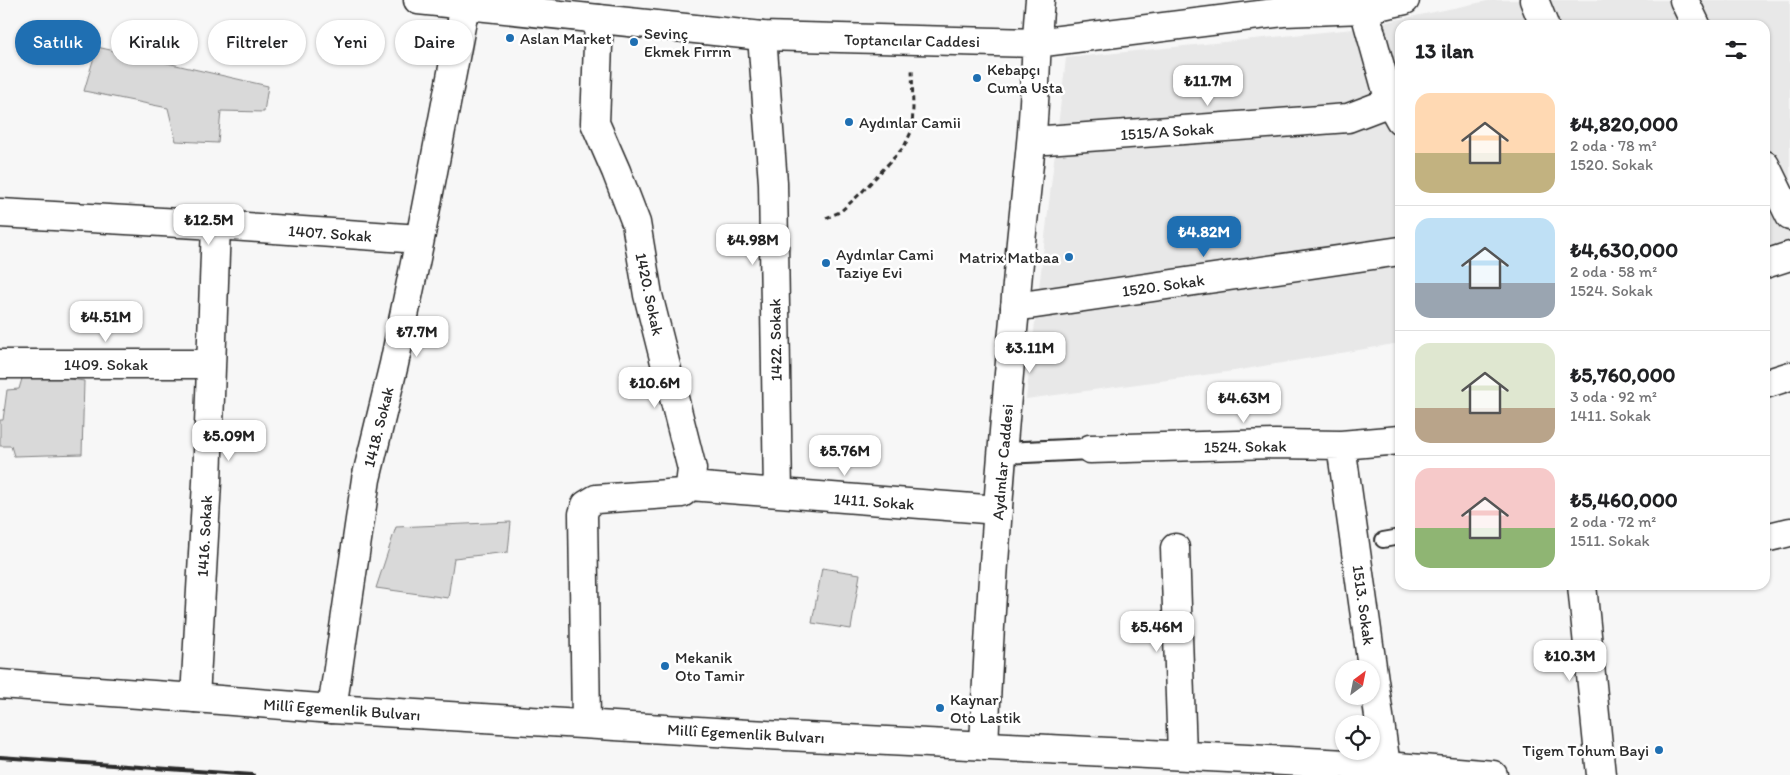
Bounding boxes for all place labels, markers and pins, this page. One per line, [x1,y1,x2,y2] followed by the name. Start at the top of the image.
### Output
[644,24,731,61] place label: Sevinç Ekmek Fırrın
[520,29,612,48] place label: Aslan Market
[504,32,516,44] marker: Aslan Market
[628,36,640,48] marker: Sevinç Ekmek Fırrın
[987,60,1064,97] place label: Kebapçı Cuma Usta
[1167,64,1249,107] pin: ₺11.7M
[971,72,983,84] marker: Kebapçı Cuma Usta
[859,113,961,132] place label: Aydınlar Camii
[843,116,855,128] marker: Aydınlar Camii
[168,204,250,246] pin: ₺12.5M
[1163,216,1245,258] pin: ₺4.82M
[712,224,794,266] pin: ₺4.98M
[836,245,934,282] place label: Aydınlar Cami Taziye Evi
[959,248,1059,267] place label: Matrix Matbaa
[1063,251,1075,263] marker: Matrix Matbaa
[820,257,832,269] marker: Aydınlar Cami Taziye Evi
[65,300,147,343] pin: ₺4.51M
[382,316,452,358] pin: ₺7.7M
[989,332,1071,374] pin: ₺3.11M
[614,366,696,409] pin: ₺10.6M
[1203,382,1285,424] pin: ₺4.63M
[188,420,270,462] pin: ₺5.09M
[804,434,886,477] pin: ₺5.76M
[1116,610,1198,653] pin: ₺5.46M
[1529,640,1611,682] pin: ₺10.3M
[675,648,745,685] place label: Mekanik Oto Tamir
[659,660,671,672] marker: Mekanik Oto Tamir
[950,690,1022,727] place label: Kaynar Oto Lastik
[934,702,946,714] marker: Kaynar Oto Lastik
[1522,741,1649,760] place label: Tigem Tohum Bayi
[1653,744,1665,756] marker: Tigem Tohum Bayi

